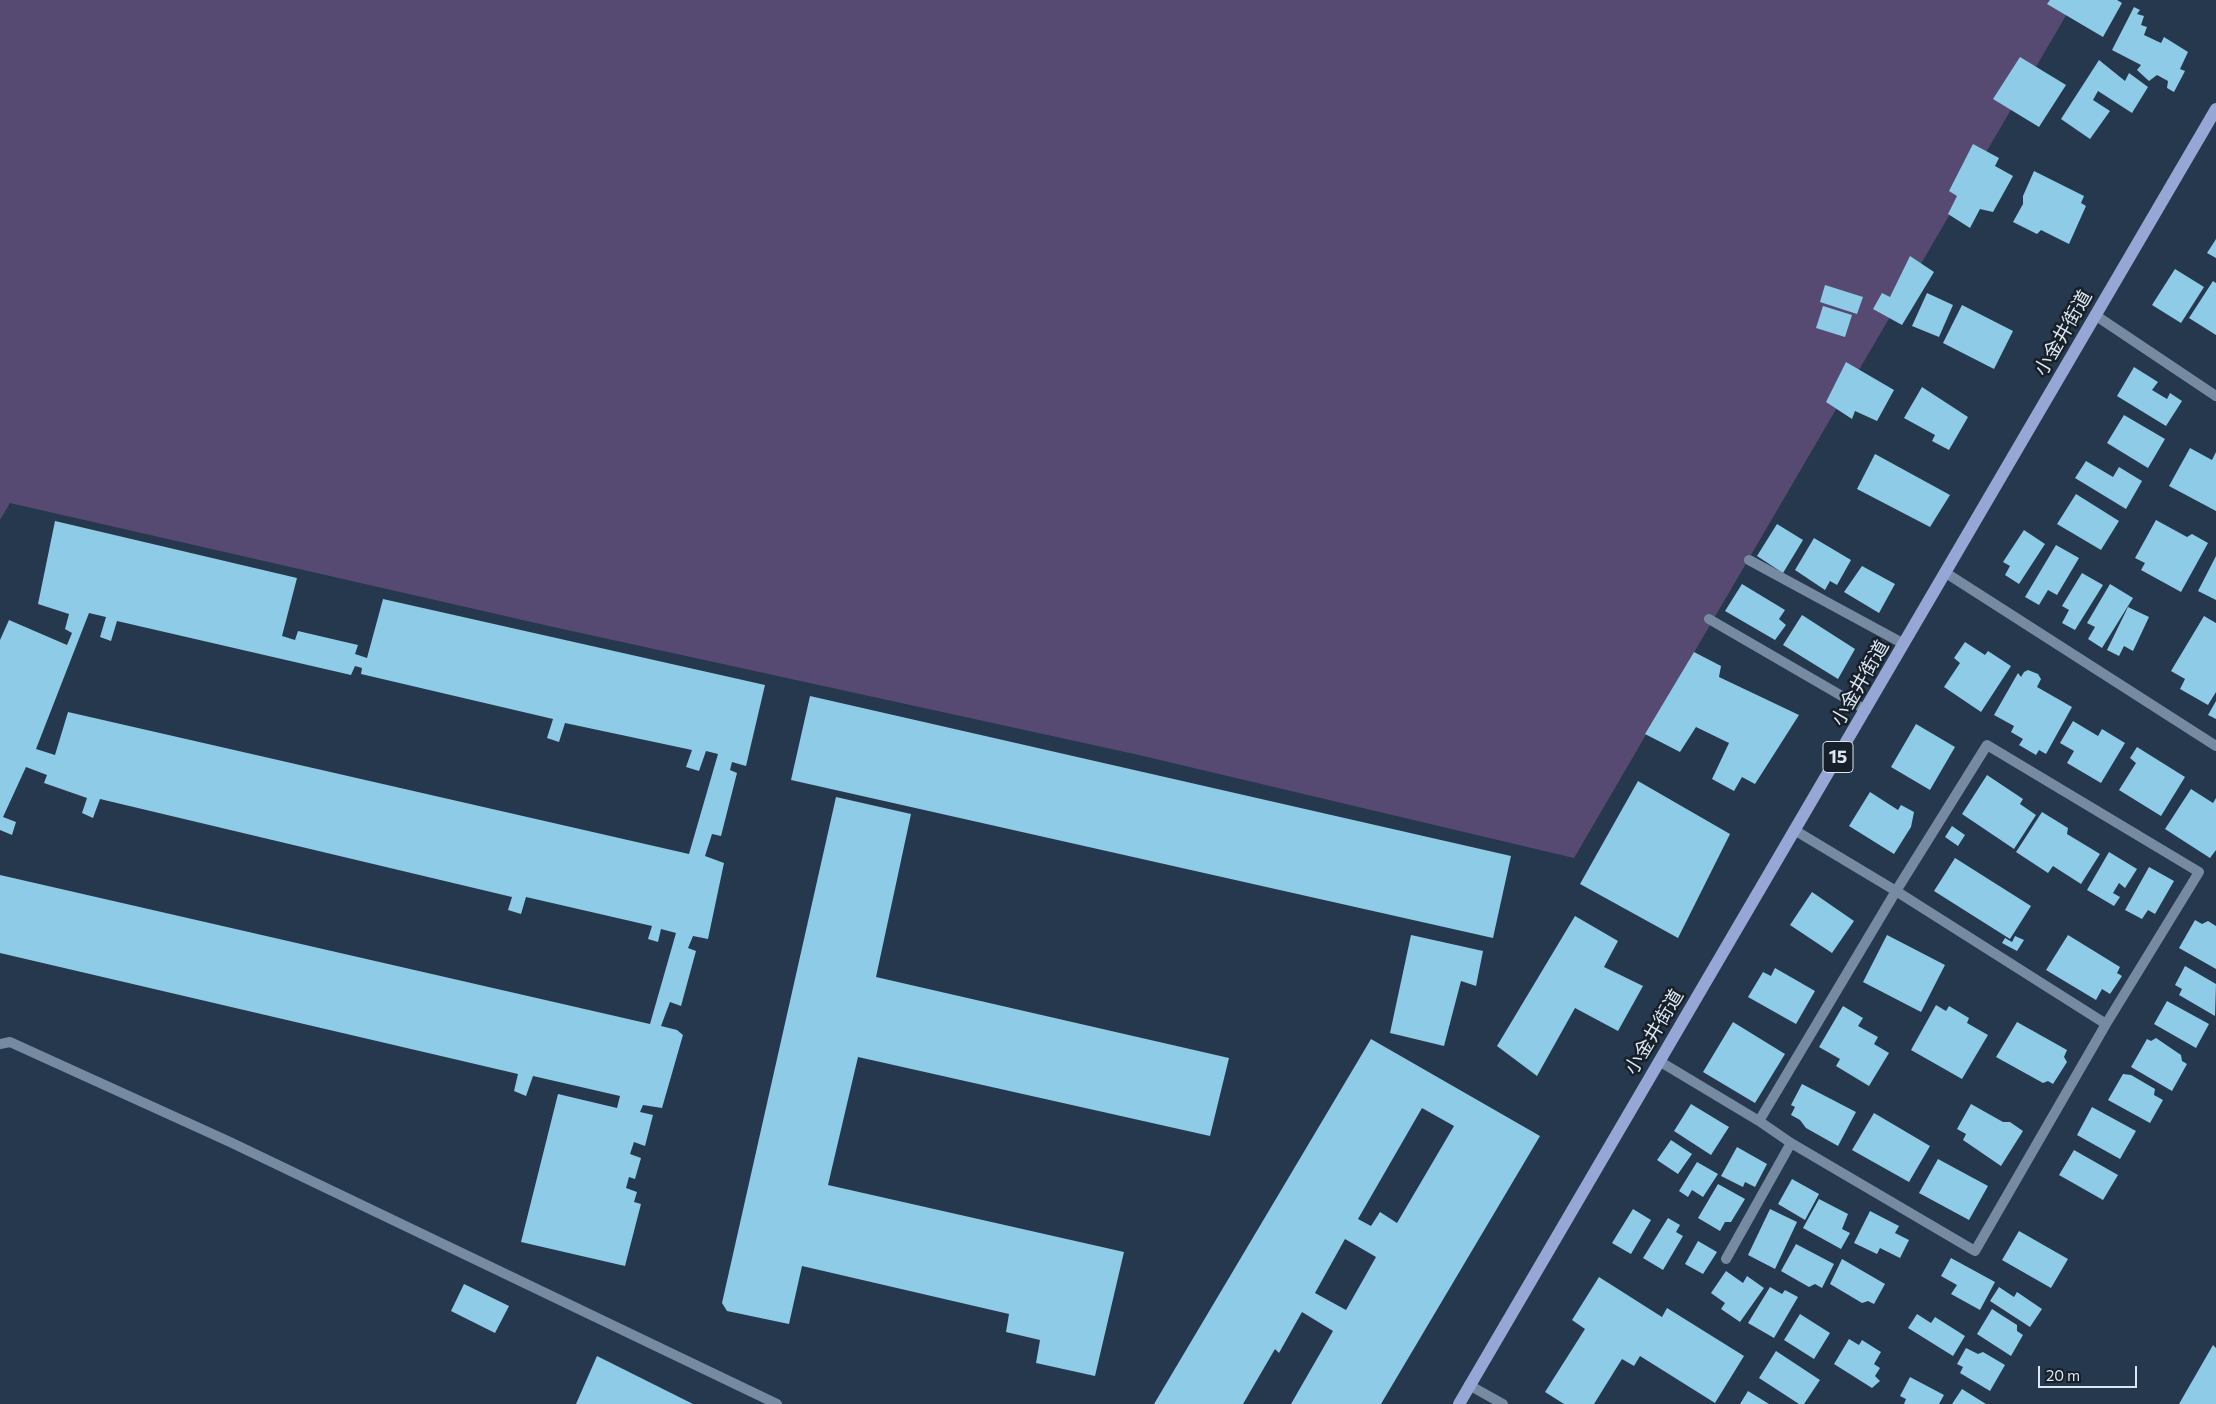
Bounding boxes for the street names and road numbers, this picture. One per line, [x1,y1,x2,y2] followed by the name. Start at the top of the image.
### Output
[2029,286,2097,380] street label: 小金井街道
[1826,636,1894,730] street label: 小金井街道
[1823,742,1853,772] road number: 15
[1620,985,1688,1079] street label: 小金井街道

